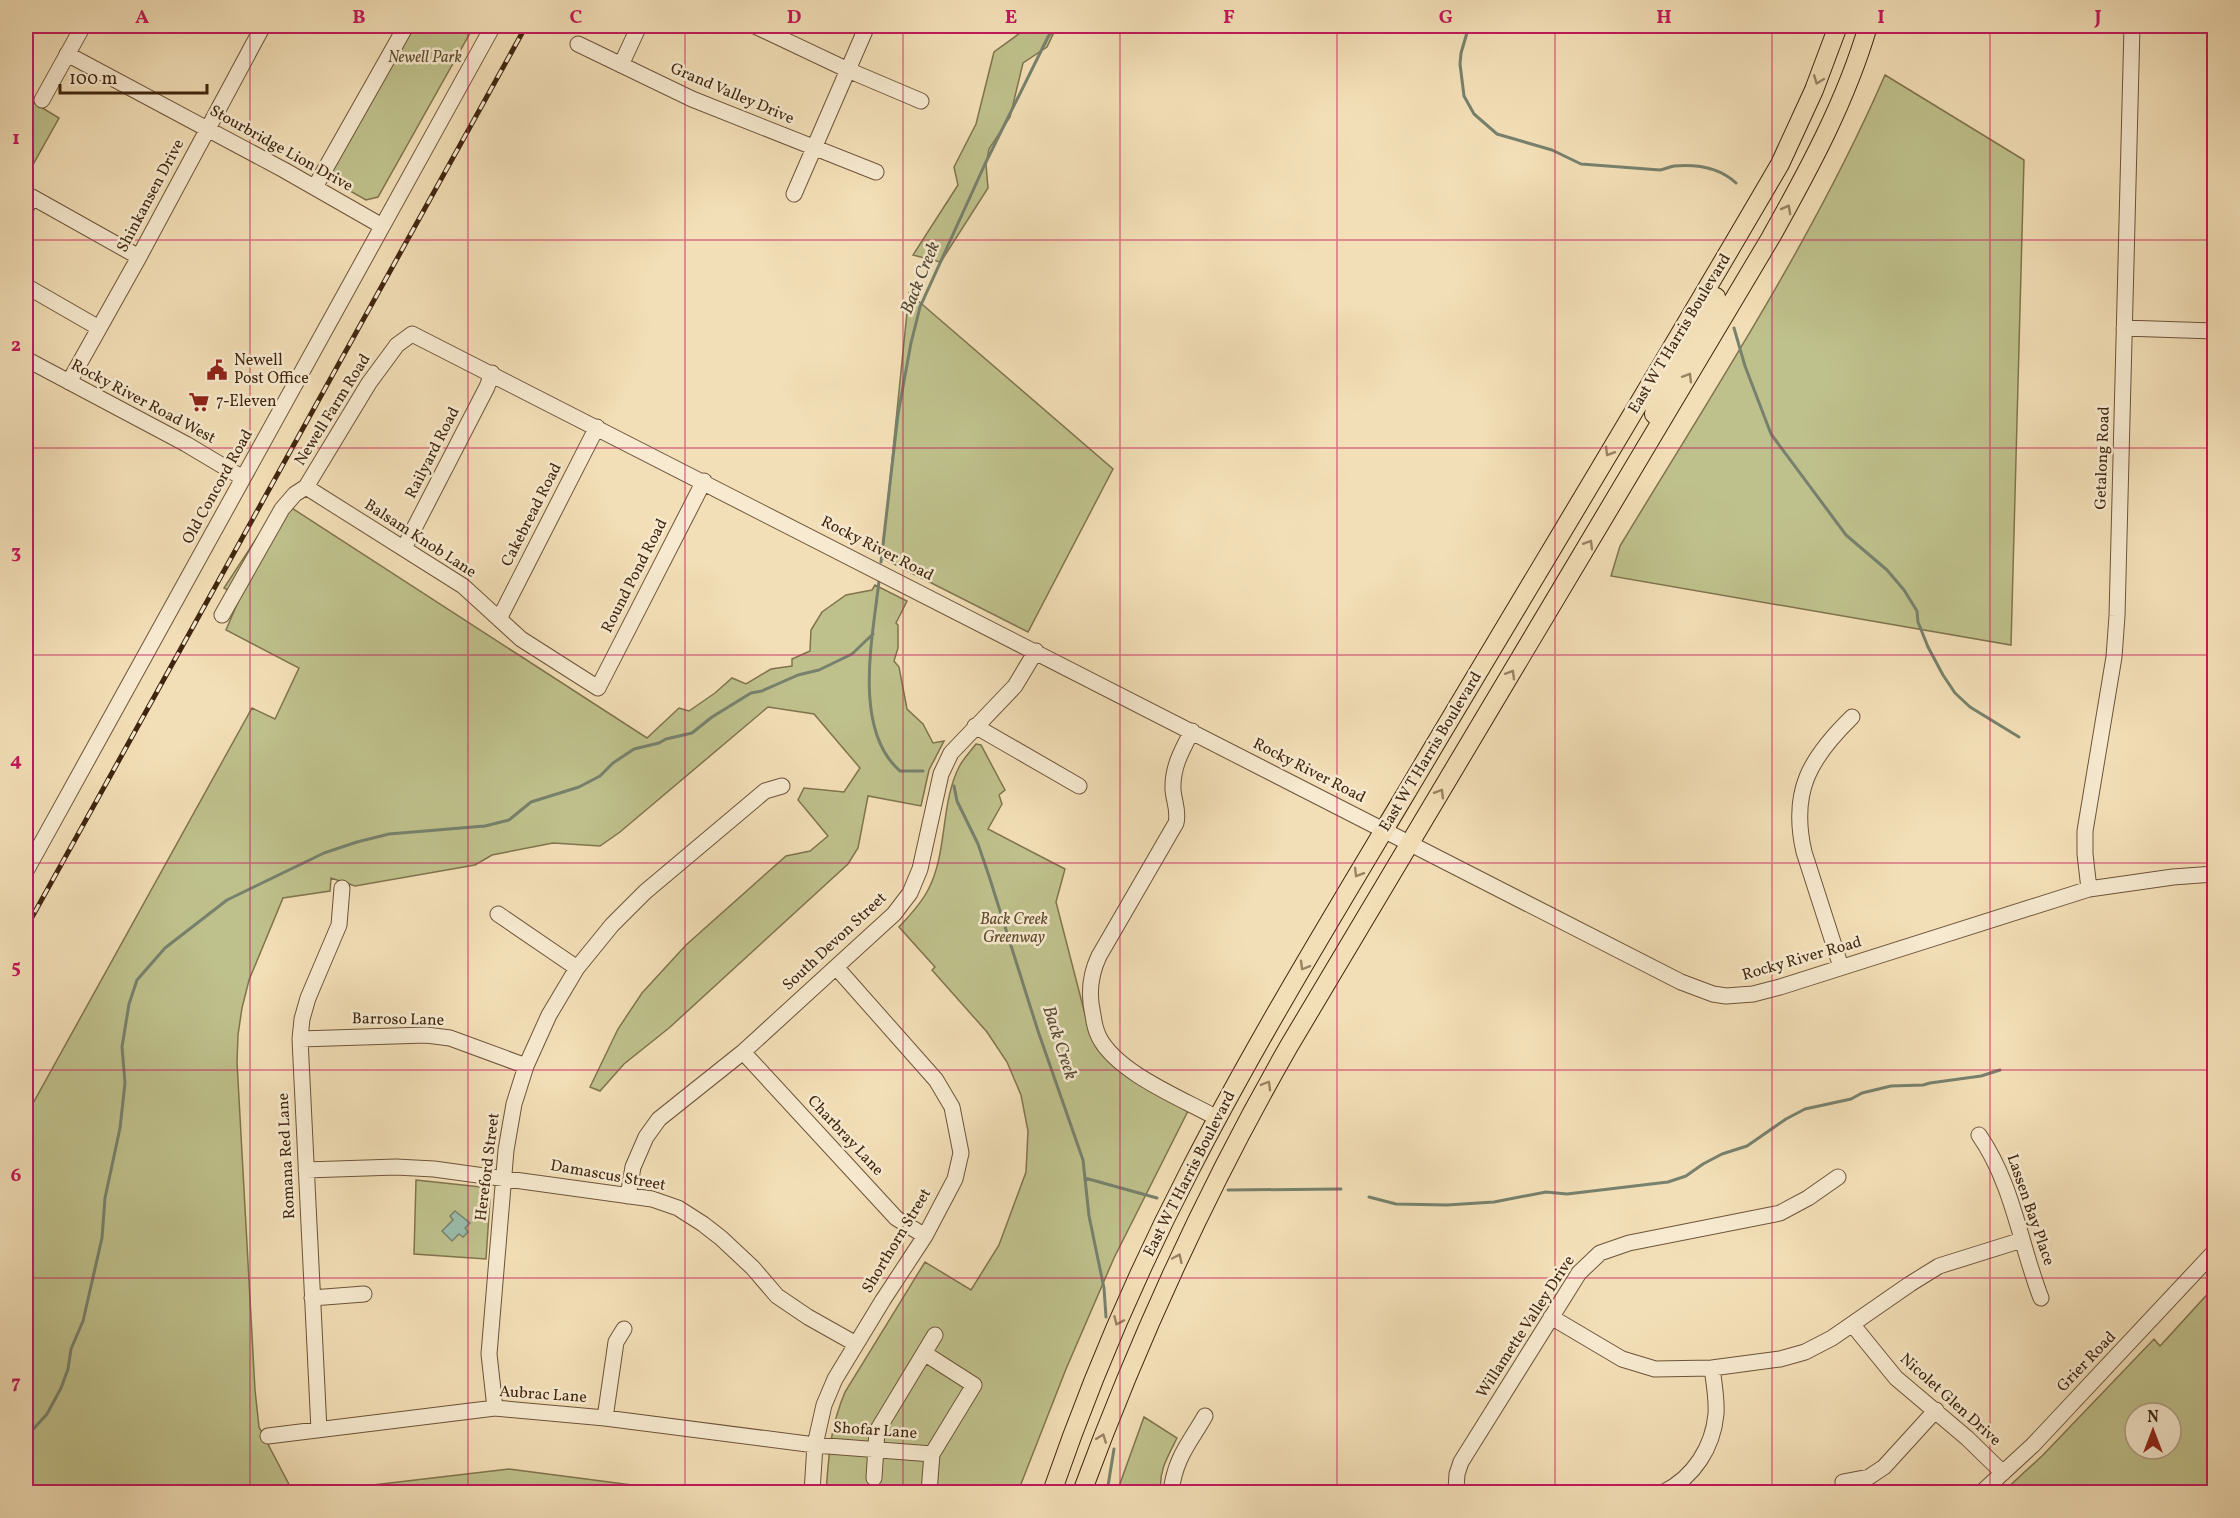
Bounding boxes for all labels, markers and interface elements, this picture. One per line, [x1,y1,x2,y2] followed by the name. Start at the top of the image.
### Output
[135,4,149,32] text: A
[352,4,366,32] text: B
[570,4,583,32] text: C
[787,4,801,32] text: D
[1005,4,1017,32] text: E
[1223,4,1235,32] text: F
[1439,4,1453,32] text: G
[1656,4,1672,32] text: H
[1877,4,1885,32] text: I
[2093,4,2102,32] text: J
[388,47,463,69] park label: Newell Park
[60,57,207,95] scale bar
[667,58,797,130] street label: Grand Valley Drive
[69,67,118,92] text: 100 m
[1813,74,1825,85] one-way arrow
[205,100,357,198] street label: Stourbridge Lion Drive
[12,125,20,153] text: 1
[112,136,190,256] street label: Shinkansen Drive
[1780,204,1791,215] one-way arrow
[895,238,947,318] water label: Back Creek
[1623,250,1737,418] street label: East W T Harris Boulevard
[11,332,21,360] text: 2
[234,350,309,390] place label: Newell Post Office
[290,350,376,470] street label: Newell Farm Road
[67,354,220,450] street label: Rocky River Road West
[205,358,229,382] public building icon: Newell Post Office
[1681,373,1692,383] one-way arrow
[187,390,211,414] supermarket icon: 7-Eleven
[216,391,277,413] place label: 7-Eleven
[400,403,466,503] street label: Railyard Road
[2090,406,2116,510] street label: Getalong Road
[177,426,259,548] street label: Old Concord Road
[1605,446,1617,456] one-way arrow
[496,459,568,571] street label: Cakebread Road
[360,494,480,584] street label: Balsam Knob Lane
[817,511,937,587] street label: Rocky River Road
[597,515,673,637] street label: Round Pond Road
[11,539,21,567] text: 3
[1581,540,1593,550] one-way arrow
[1374,668,1488,836] street label: East W T Harris Boulevard
[1503,670,1515,680] one-way arrow
[1249,733,1369,809] street label: Rocky River Road
[10,747,22,775] text: 4
[1432,789,1444,799] one-way arrow
[1354,867,1366,877] one-way arrow
[778,888,892,996] street label: South Devon Street
[980,909,1049,949] park label: Back Creek Greenway
[1740,931,1864,987] street label: Rocky River Road
[11,954,21,982] text: 5
[1299,960,1311,970] one-way arrow
[1035,1003,1083,1083] water label: Back Creek
[352,1008,444,1032] street label: Barroso Lane
[1260,1081,1271,1091] one-way arrow
[1139,1087,1241,1261] street label: East W T Harris Boulevard
[802,1091,888,1181] street label: Charbray Lane
[273,1092,301,1220] street label: Romana Red Lane
[470,1111,506,1222] street label: Hereford Street
[2001,1151,2059,1269] street label: Lassen Bay Place
[549,1155,668,1197] street label: Damascus Street
[11,1162,22,1190] text: 6
[857,1184,937,1298] street label: Shorthorn Street
[1472,1251,1580,1403] street label: Willamette Valley Drive
[1170,1253,1182,1264] one-way arrow
[1114,1315,1126,1326] one-way arrow
[2052,1327,2122,1397] street label: Grier Road
[1895,1349,2005,1451] street label: Nicolet Glen Drive
[11,1369,21,1397] text: 7
[498,1381,588,1409] street label: Aubrac Lane
[2123,1401,2183,1461] north arrow
[2147,1407,2159,1429] text: N
[832,1417,918,1445] street label: Shofar Lane
[1095,1433,1107,1444] one-way arrow

